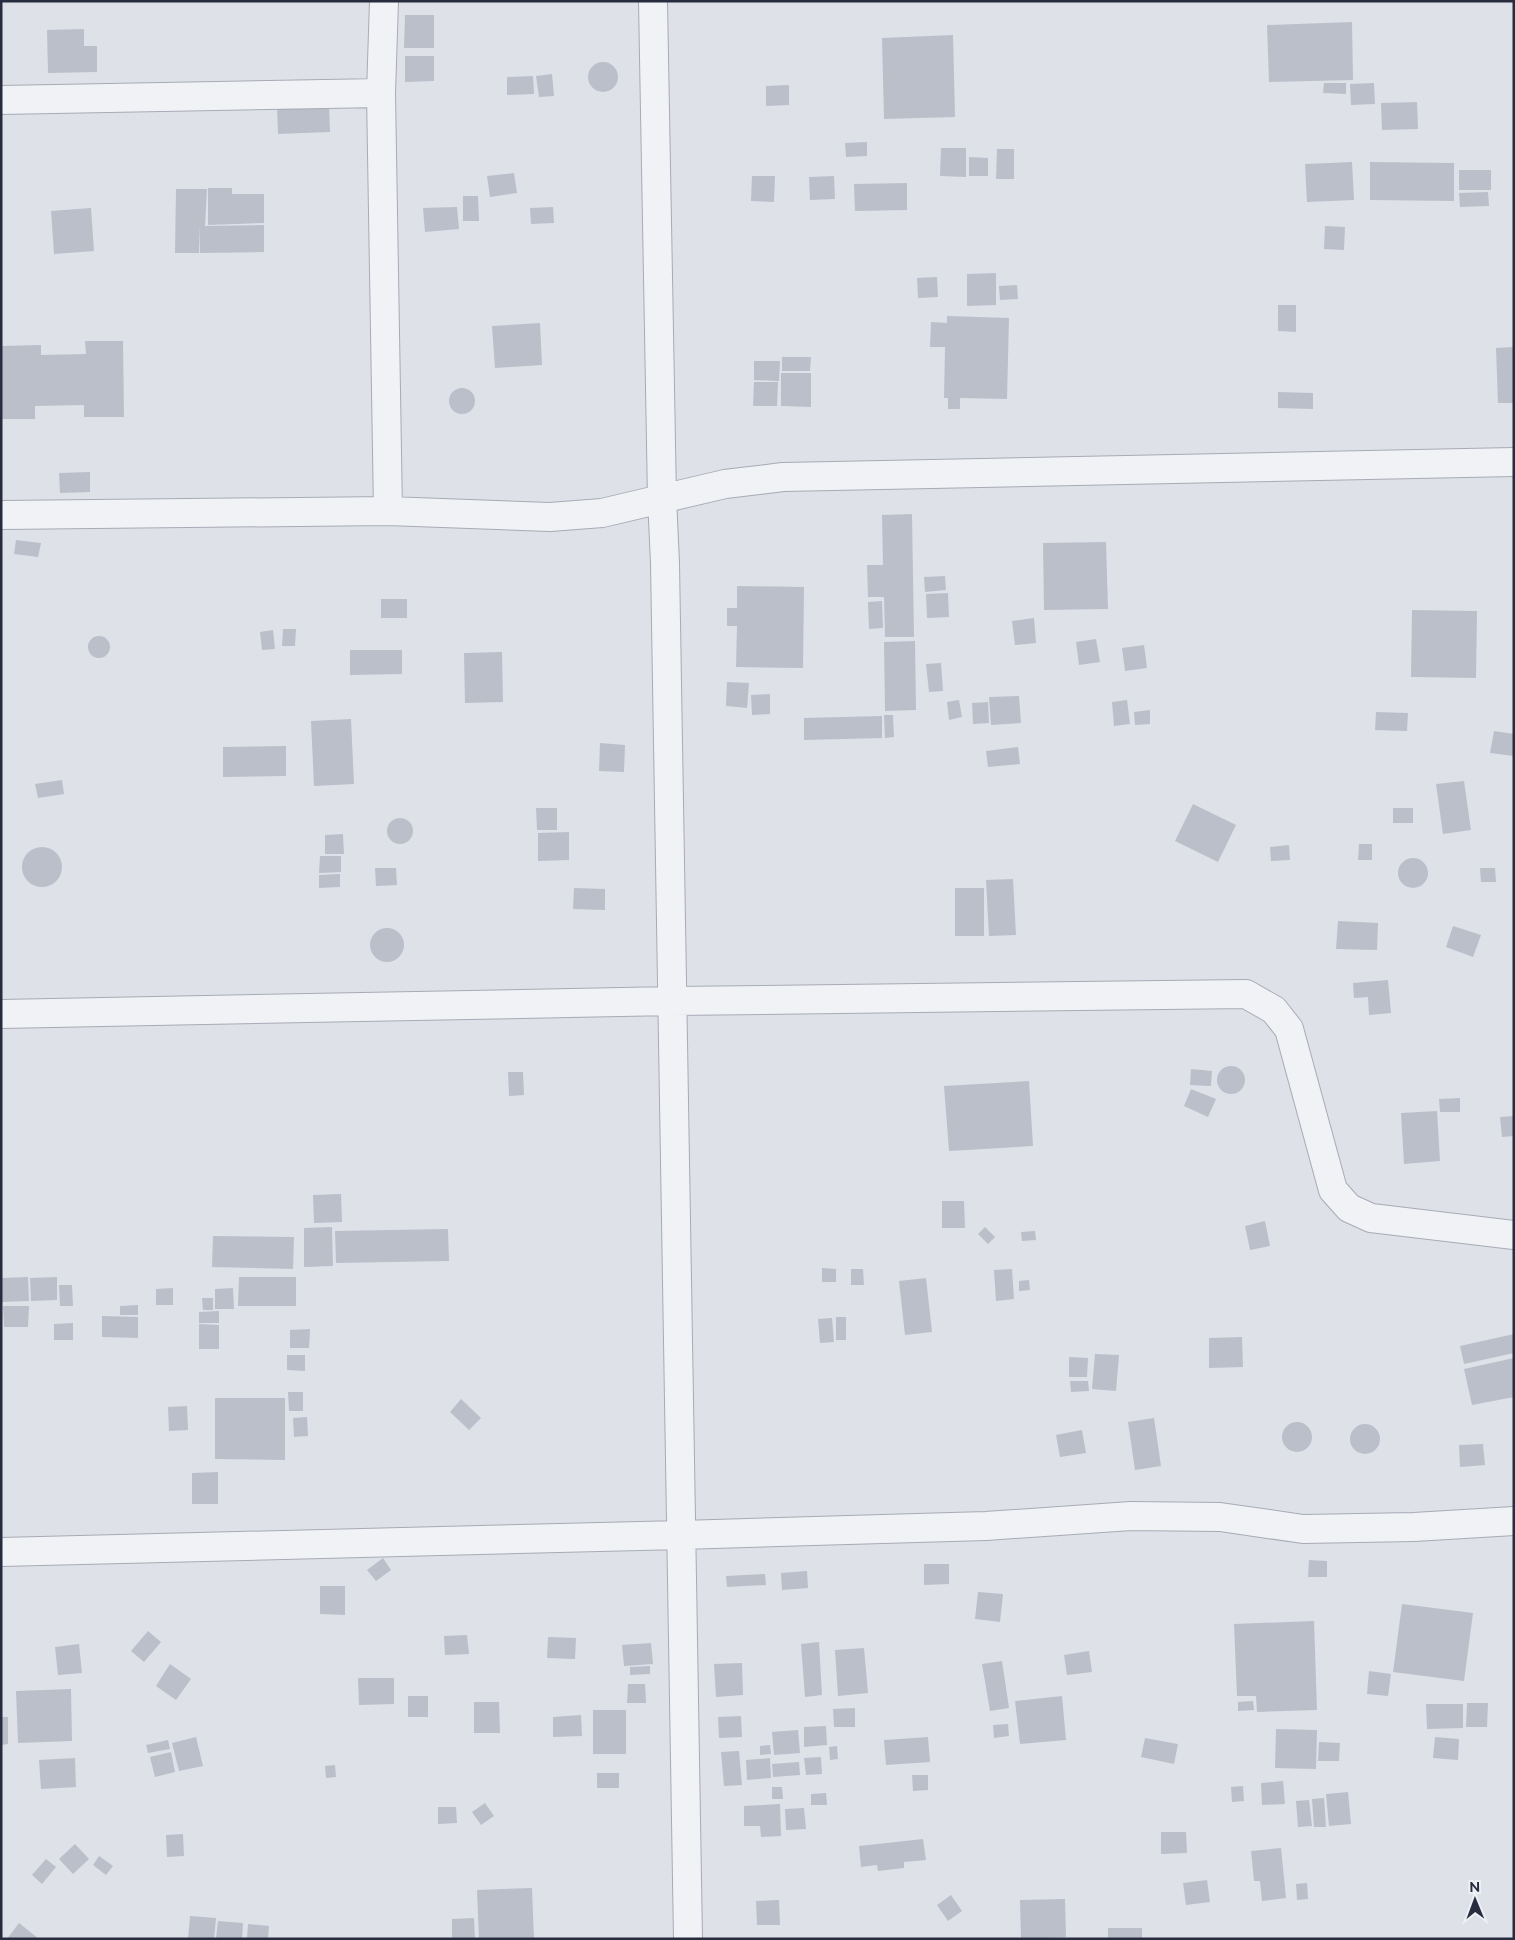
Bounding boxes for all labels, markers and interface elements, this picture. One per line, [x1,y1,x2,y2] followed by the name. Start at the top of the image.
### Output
[1450,1875,1500,1925] north arrow
[1469,1879,1480,1895] text: N

